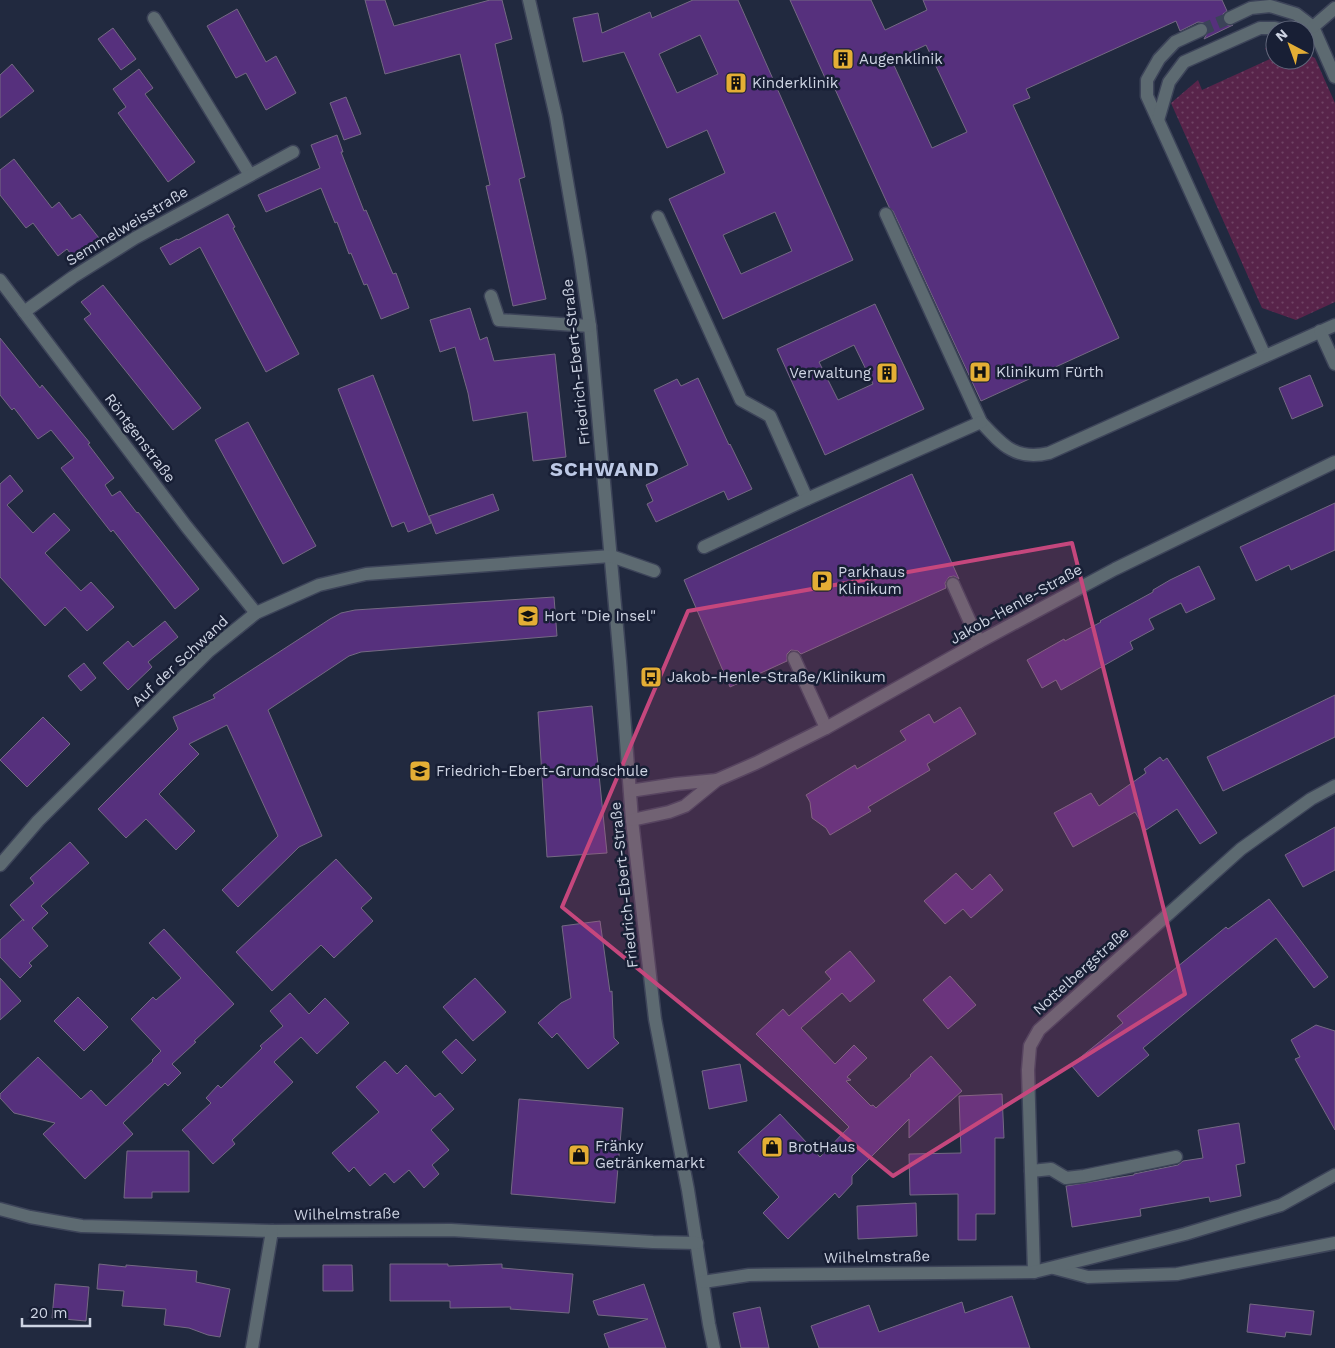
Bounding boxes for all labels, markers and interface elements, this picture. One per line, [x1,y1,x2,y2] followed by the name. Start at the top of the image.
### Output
[1265,20,1315,70] north arrow
[1272,26,1291,45] text: N
[831,47,855,71] building icon: Augenklinik
[859,50,943,68] place label: Augenklinik
[724,71,748,95] building icon: Kinderklinik
[752,74,839,92] place label: Kinderklinik
[63,182,191,270] street label: Semmelweisstraße
[558,278,594,446] street label: Friedrich-Ebert-Straße
[968,360,992,384] hospital icon: Klinikum Fürth
[875,361,899,385] building icon: Verwaltung
[996,363,1104,381] place label: Klinikum Fürth
[789,364,871,382] place label: Verwaltung
[101,390,179,486] street label: Röntgenstraße
[550,457,660,481] district label: SCHWAND
[947,560,1085,648] street label: Jakob-Henle-Straße
[838,563,905,598] place label: Parkhaus Klinikum
[810,569,834,593] parking icon: Parkhaus Klinikum
[516,604,540,628] school or university icon: Hort "Die Insel"
[544,607,656,625] place label: Hort "Die Insel"
[128,612,232,710] street label: Auf der Schwand
[639,665,663,689] bus stop icon: Jakob-Henle-Straße/Klinikum
[667,668,886,686] place label: Jakob-Henle-Straße/Klinikum
[408,759,432,783] school or university icon: Friedrich-Ebert-Grundschule
[436,762,648,780] place label: Friedrich-Ebert-Grundschule
[606,801,642,969] street label: Friedrich-Ebert-Straße
[1029,923,1133,1019] street label: Nottelbergstraße
[760,1135,784,1159] shop icon: BrotHaus
[595,1137,706,1172] place label: Fränky Getränkemarkt
[788,1138,855,1156] place label: BrotHaus
[567,1143,591,1167] shop icon: Fränky Getränkemarkt
[294,1204,400,1224] street label: Wilhelmstraße
[824,1247,930,1267] street label: Wilhelmstraße
[22,1296,90,1328] scale bar
[30,1304,68,1322] text: 20 m

